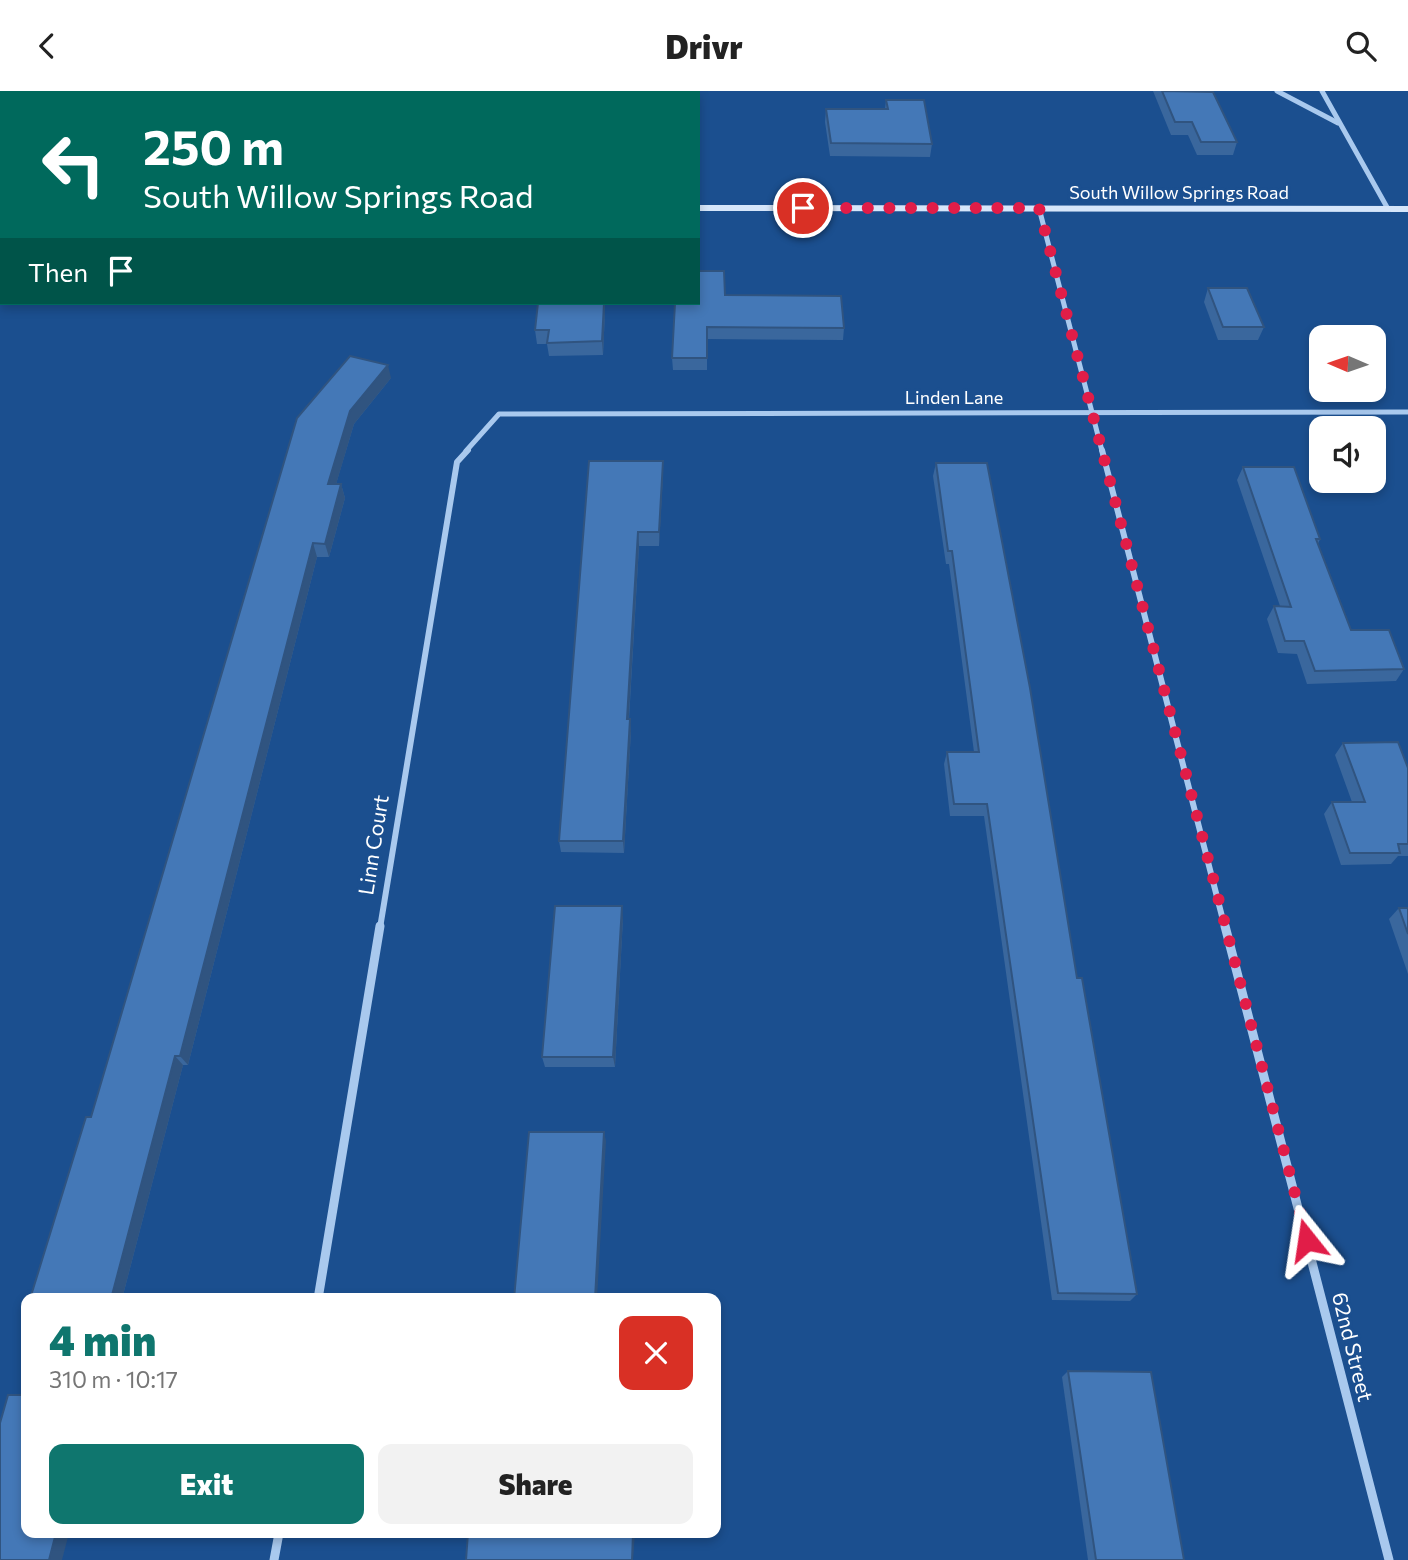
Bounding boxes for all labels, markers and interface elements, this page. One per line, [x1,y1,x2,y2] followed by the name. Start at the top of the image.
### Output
[665,26,743,66] text: Drivr
[28,27,66,65] icon: back
[1342,27,1380,65] icon: search
[143,115,284,175] text: 250 m
[28,119,119,210] icon: left
[143,175,534,215] text: South Willow Springs Road
[773,178,833,238] pin
[1069,181,1289,203] street label: South Willow Springs Road
[784,189,822,227] icon: arrive
[102,252,140,290] icon: arrive
[28,256,88,287] text: Then
[1309,325,1386,403] north arrow
[1309,325,1386,493] map controls
[905,386,1003,408] street label: Linden Lane
[1309,416,1386,493] button: sound
[352,793,393,897] street label: Linn Court
[1270,1203,1344,1277] position arrow
[1328,1289,1379,1404] street label: 62nd Street
[49,1313,156,1365] text: 4 min
[619,1316,693,1390] button: close
[49,1365,178,1393] text: 310 m · 10:17
[49,1444,364,1524] button: Exit
[378,1444,693,1524] button: Share

